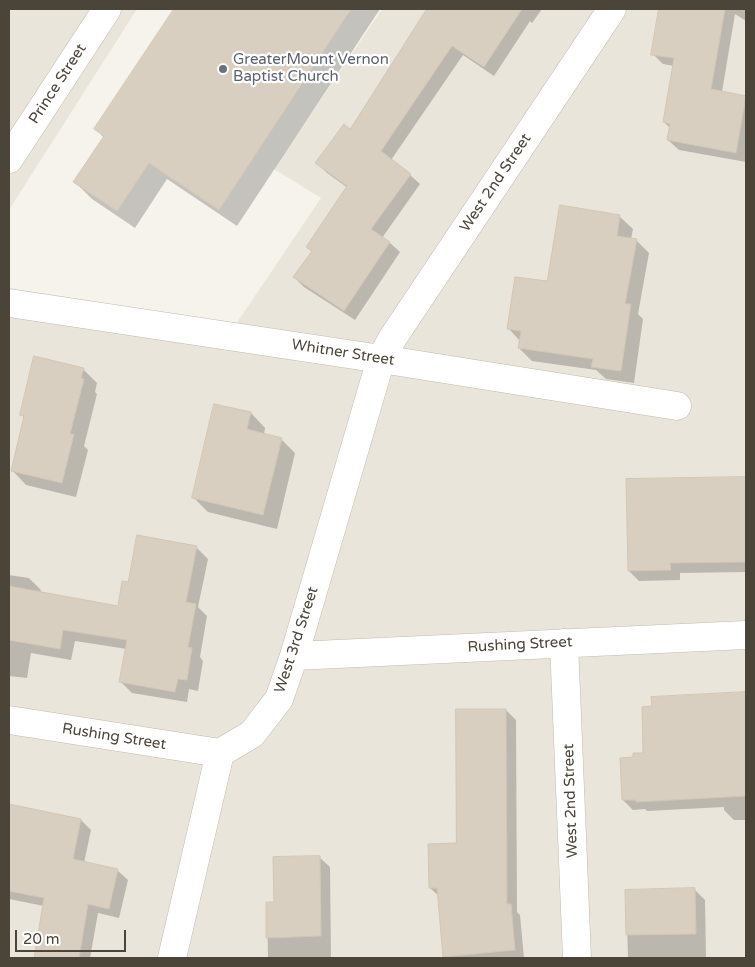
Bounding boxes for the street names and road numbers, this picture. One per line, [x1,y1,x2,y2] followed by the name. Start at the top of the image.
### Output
[25,41,91,127] street label: Prince Street
[457,130,535,236] street label: West 2nd Street
[290,336,396,370] street label: Whitner Street
[271,584,323,696] street label: West 3rd Street
[467,633,573,657] street label: Rushing Street
[61,720,167,754] street label: Rushing Street
[560,743,582,859] street label: West 2nd Street

